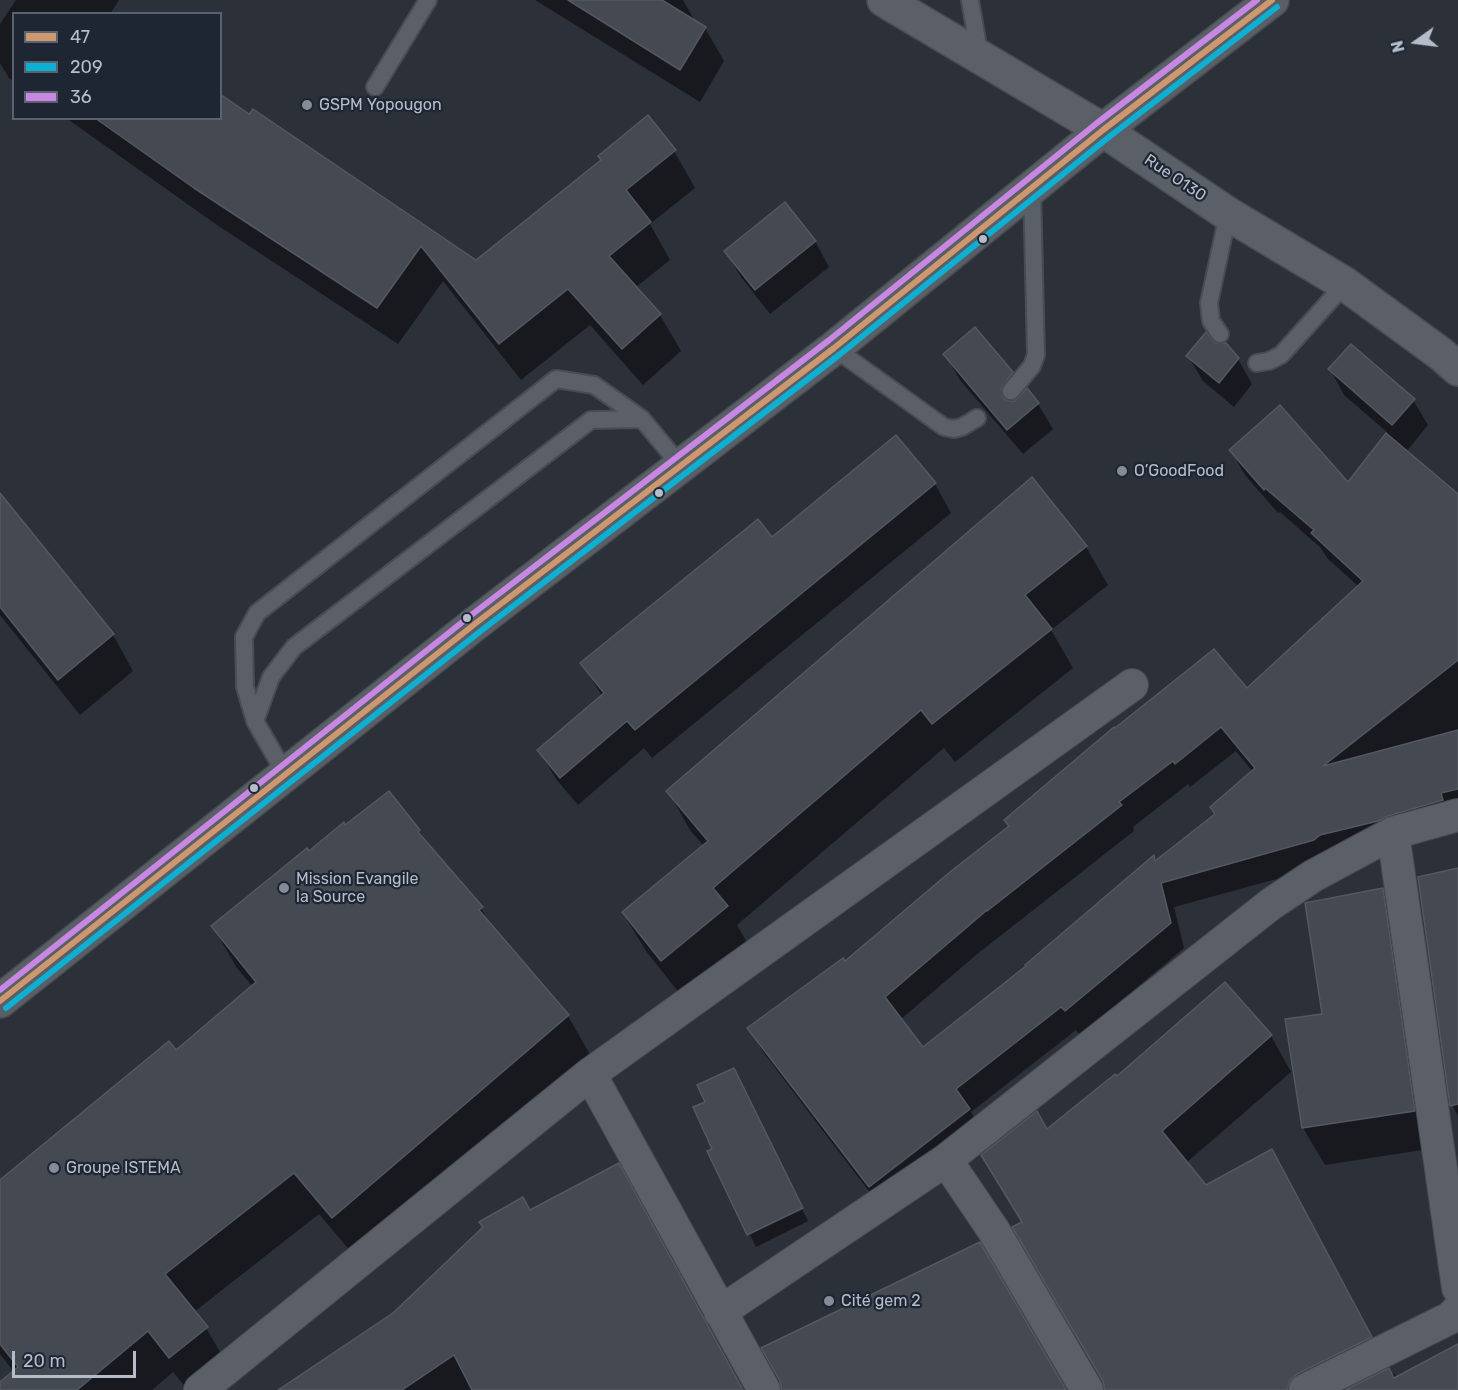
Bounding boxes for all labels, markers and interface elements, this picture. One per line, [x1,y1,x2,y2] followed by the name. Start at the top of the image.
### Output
[12,12,222,120] legend
[1386,12,1446,72] north arrow
[70,26,90,48] text: 47
[1387,39,1409,54] text: N
[70,56,103,78] text: 209
[70,86,92,108] text: 36
[319,95,442,115] place label: GSPM Yopougon
[300,98,314,112] marker: GSPM Yopougon
[1140,150,1210,206] street label: Rue O130
[977,233,989,245] unlabelled marker
[1134,461,1224,481] place label: O’GoodFood
[1115,464,1129,478] marker: O’GoodFood
[653,487,665,499] unlabelled marker
[461,612,473,624] unlabelled marker
[248,782,260,794] unlabelled marker
[296,869,418,907] place label: Mission Evangile la Source
[277,881,291,895] marker: Mission Evangile la Source
[66,1158,181,1178] place label: Groupe ISTEMA
[47,1161,61,1175] marker: Groupe ISTEMA
[841,1291,921,1311] place label: Cité gem 2
[822,1294,836,1308] marker: Cité gem 2
[15,1339,140,1377] scale bar
[23,1350,65,1372] text: 20 m

